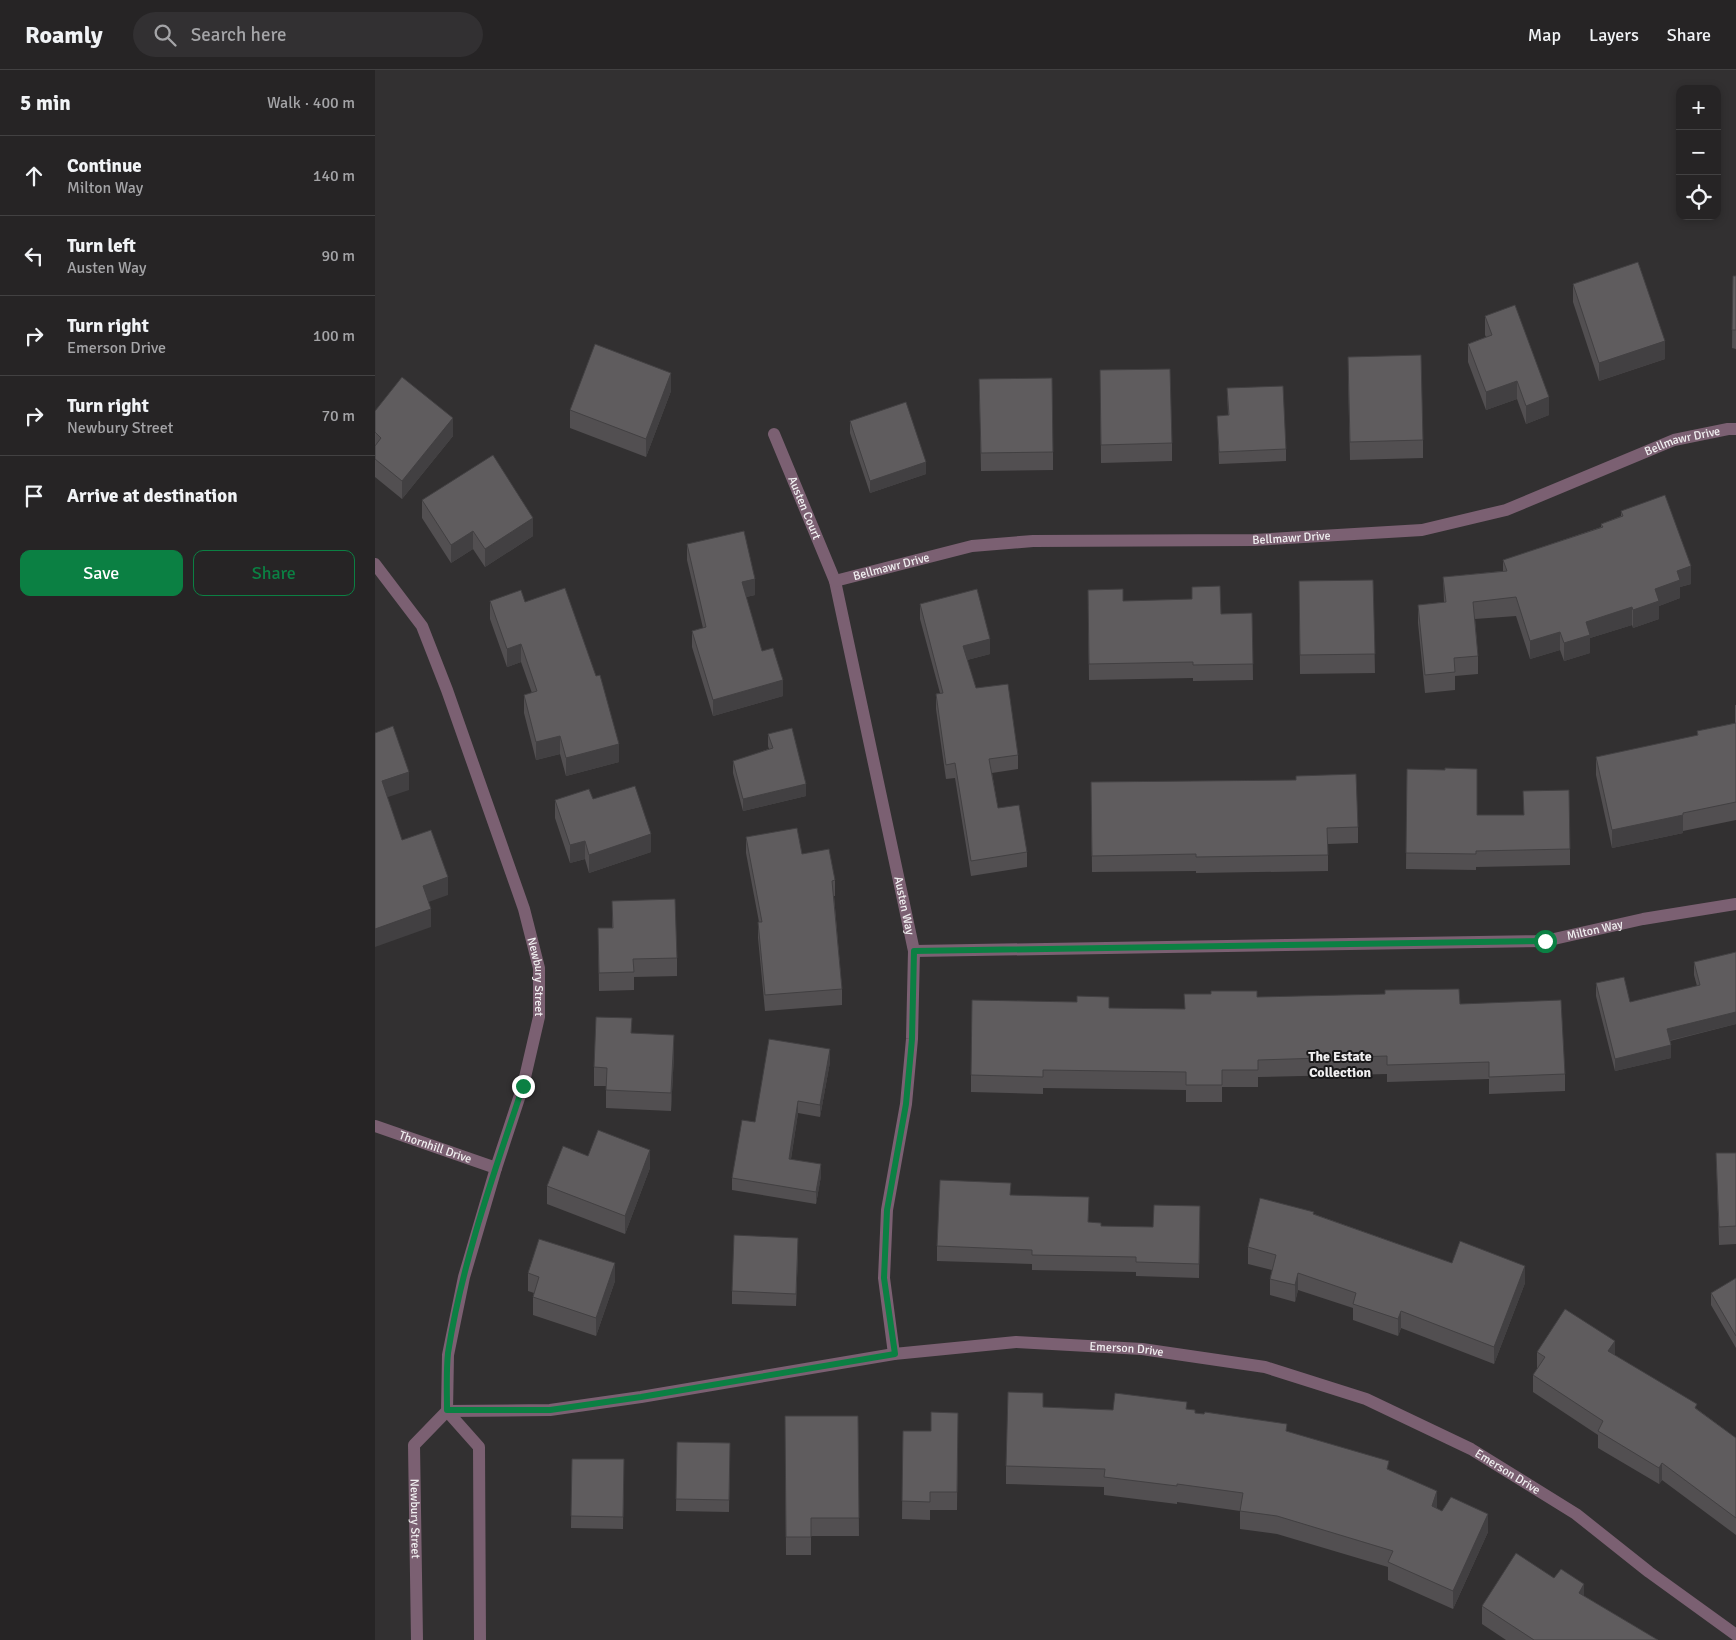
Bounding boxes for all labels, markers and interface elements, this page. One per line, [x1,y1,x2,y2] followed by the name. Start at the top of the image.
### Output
[133,12,483,57] search box
[25,20,103,50] text: Roamly
[151,21,179,49] icon: search
[191,23,287,47] text: Search here
[1528,24,1561,46] text: Map
[1589,24,1639,46] text: Layers
[1667,24,1711,46] text: Share
[1676,85,1721,220] map controls
[1676,85,1721,130] button: +
[20,90,71,116] text: 5 min
[267,93,355,113] text: Walk · 400 m
[1676,130,1721,175] button: −
[67,154,142,178] text: Continue
[20,162,48,190] icon: ahead
[313,166,355,186] text: 140 m
[1676,175,1721,220] button: locate
[67,178,143,198] text: Milton Way
[67,234,136,258] text: Turn left
[20,242,48,270] icon: left
[321,246,355,266] text: 90 m
[67,258,146,278] text: Austen Way
[67,314,149,338] text: Turn right
[20,322,48,350] icon: right
[313,326,355,346] text: 100 m
[67,338,166,358] text: Emerson Drive
[67,394,149,418] text: Turn right
[20,402,48,430] icon: right
[321,406,355,426] text: 70 m
[67,418,173,438] text: Newbury Street
[1642,424,1722,459] street label: Bellmawr Drive
[784,474,824,542] street label: Austen Court
[20,482,48,510] icon: arrive
[67,484,238,508] text: Arrive at destination
[1252,528,1331,548] street label: Bellmawr Drive
[20,550,183,596] button: Save
[193,550,355,596] button: Share
[852,550,931,584] street label: Bellmawr Drive
[890,875,917,937] street label: Austen Way
[1565,917,1625,944] street label: Milton Way
[1534,930,1557,953] route start
[523,936,546,1016] street label: Newbury Street
[1308,1048,1372,1081] district label: The Estate Collection
[512,1075,535,1098] route end
[397,1128,474,1167] street label: Thornhill Drive
[1089,1339,1165,1360] street label: Emerson Drive
[1472,1446,1543,1498] street label: Emerson Drive
[407,1479,423,1559] street label: Newbury Street

